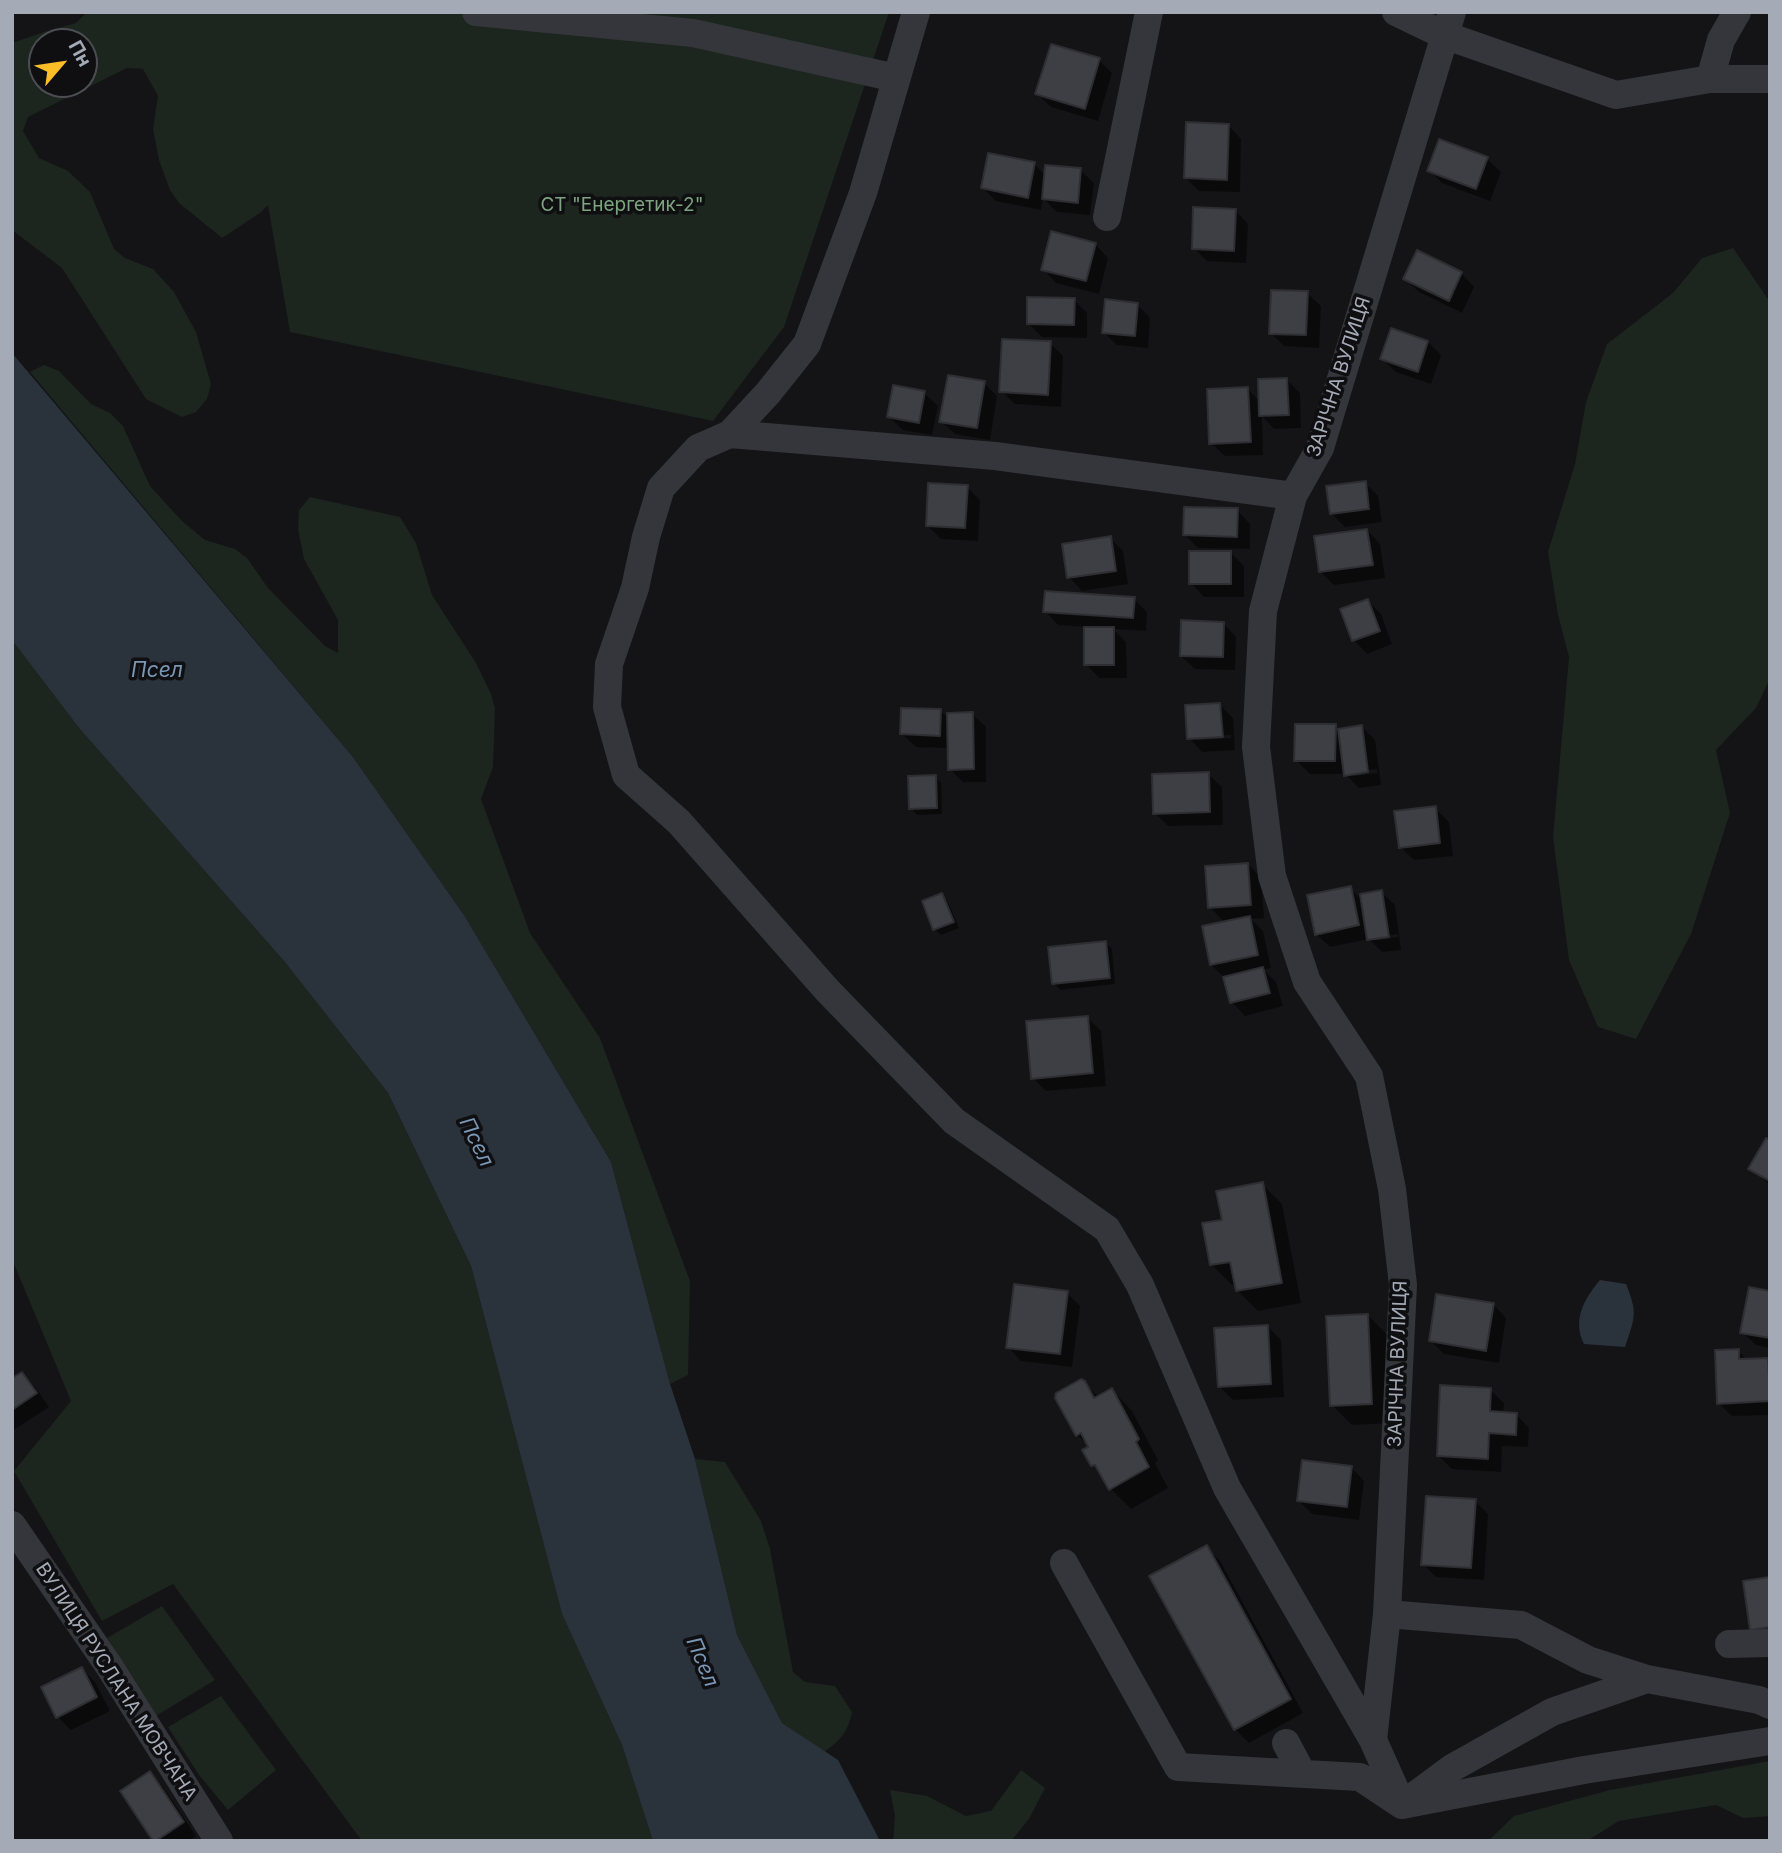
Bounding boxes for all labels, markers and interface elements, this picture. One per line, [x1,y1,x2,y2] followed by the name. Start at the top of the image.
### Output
[28,28,98,98] north arrow
[64,37,96,71] text: Пн
[540,194,704,216] park label: СТ "Енергетик-2"
[1302,294,1376,460] street label: ЗАРІЧНА ВУЛИЦЯ
[131,658,183,684] water label: Псел
[453,1113,499,1171] water label: Псел
[1384,1280,1412,1448] street label: ЗАРІЧНА ВУЛИЦЯ
[30,1559,202,1805] street label: ВУЛИЦЯ РУСЛАНА МОВЧАНА
[680,1633,724,1691] water label: Псел

